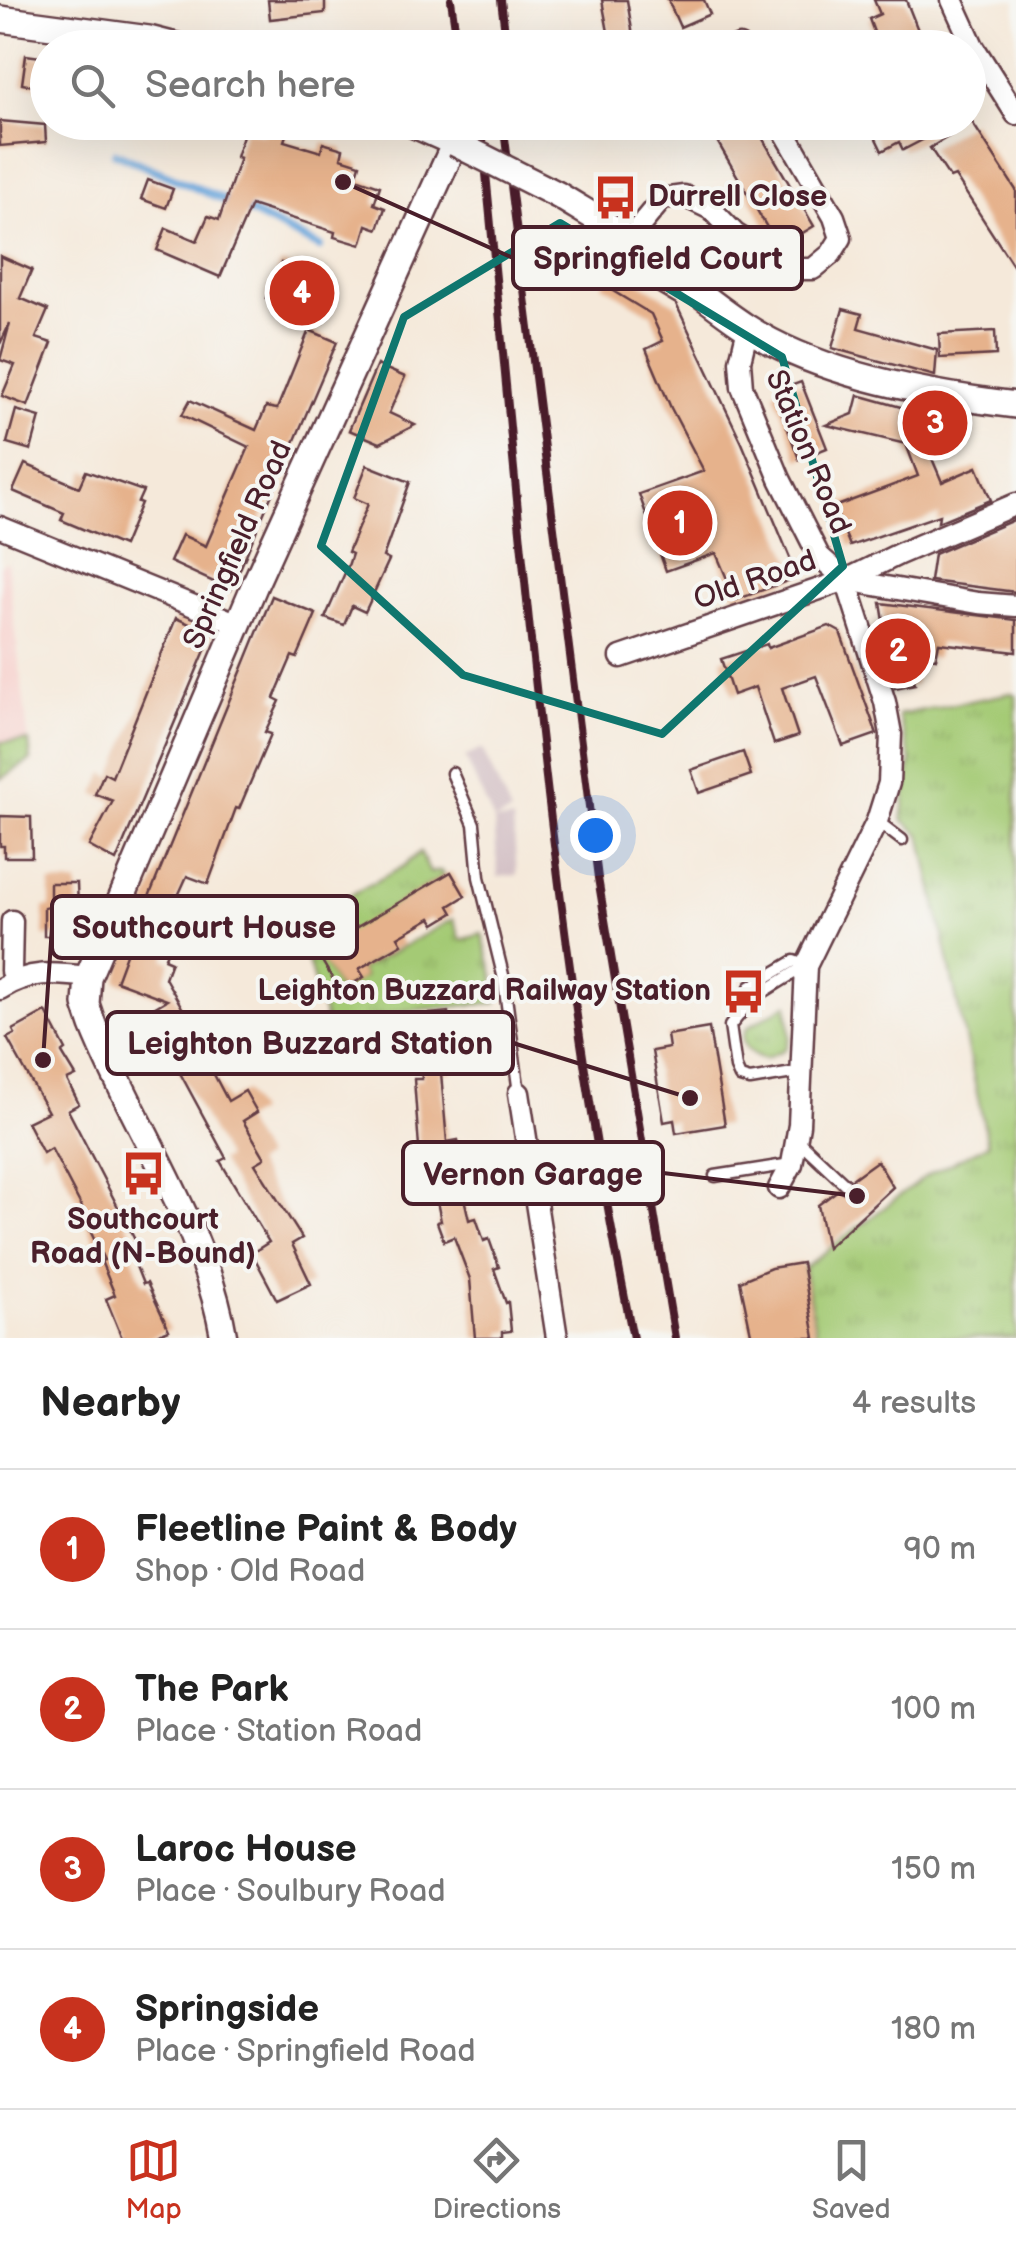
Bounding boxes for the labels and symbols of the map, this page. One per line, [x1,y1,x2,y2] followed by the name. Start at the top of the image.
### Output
[591,173,639,221] bus stop icon: Durrell Close
[648,179,827,215] place label: Durrell Close
[513,227,802,289] callout: Springfield Court
[533,240,783,279] text: Springfield Court
[270,256,334,330] pin: 4
[757,365,859,539] street label: Station Road
[902,386,968,460] pin: 3
[176,435,300,655] street label: Springfield Road
[648,486,712,560] pin: 1
[689,542,821,618] street label: Old Road
[866,614,930,688] pin: 2
[570,810,621,861] your location
[52,896,357,958] callout: Southcourt House
[72,909,336,948] text: Southcourt House
[720,967,768,1015] bus stop icon: Leighton Buzzard Railway Station
[257,973,711,1009] place label: Leighton Buzzard Railway Station
[107,1012,513,1074] callout: Leighton Buzzard Station
[127,1025,493,1064] text: Leighton Buzzard Station
[403,1142,663,1204] callout: Vernon Garage
[119,1149,167,1197] bus stop icon: Southcourt Road (N-Bound)
[423,1156,643,1195] text: Vernon Garage
[30,1202,256,1272] place label: Southcourt Road (N-Bound)

